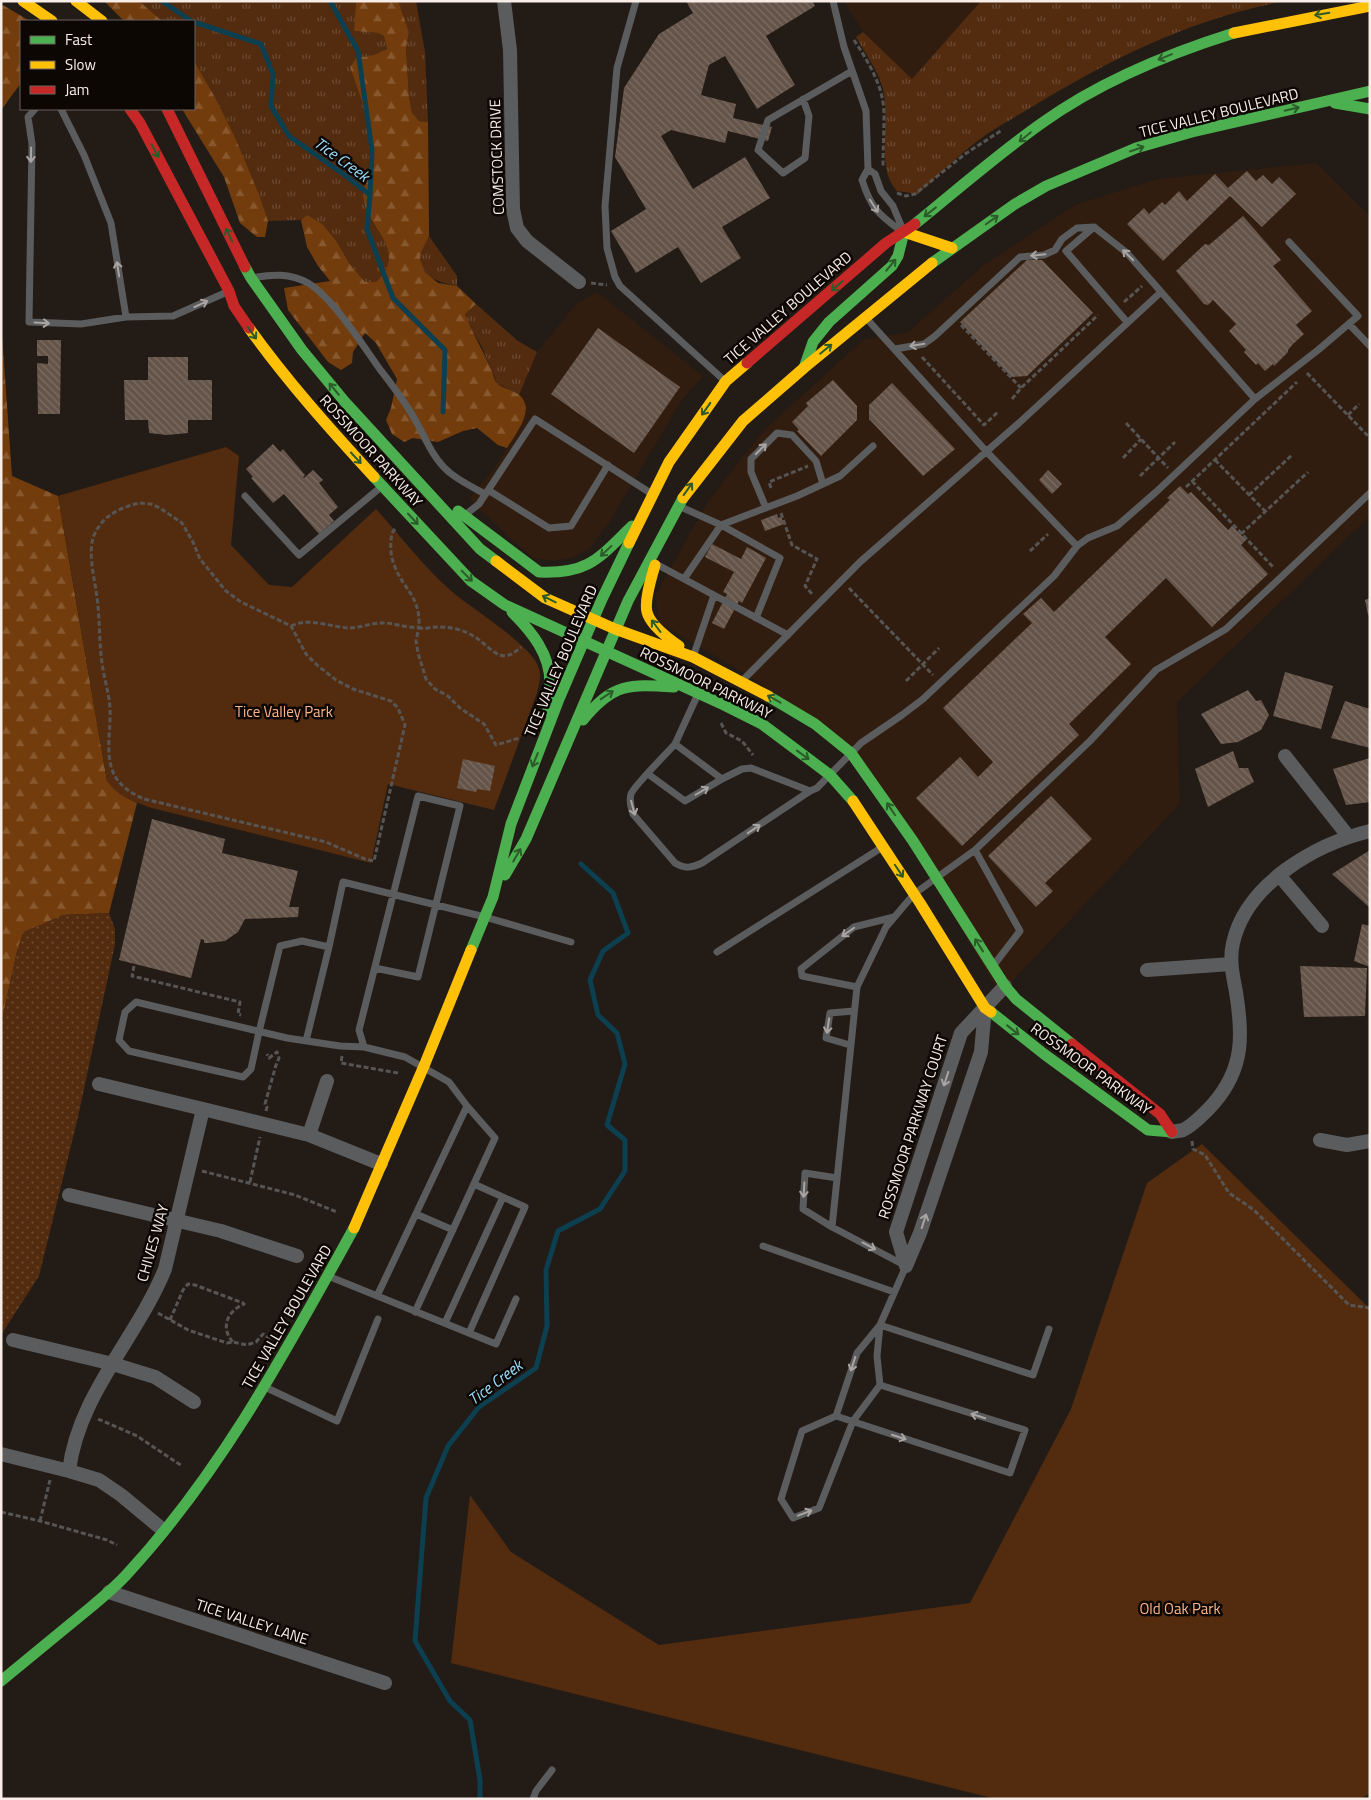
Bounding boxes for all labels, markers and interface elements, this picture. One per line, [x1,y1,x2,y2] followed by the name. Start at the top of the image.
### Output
[1314,10,1330,20] one-way arrow
[20,20,195,110] legend
[65,28,93,51] text: Fast
[1158,52,1173,62] one-way arrow
[65,53,96,76] text: Slow
[65,78,89,101] text: Jam
[1137,82,1301,143] street label: TICE VALLEY BOULEVARD
[483,99,510,215] street label: COMSTOCK DRIVE
[1284,104,1300,114] one-way arrow
[310,131,376,188] water label: Tice Creek
[1018,131,1031,142] one-way arrow
[151,143,160,158] one-way arrow
[1129,144,1144,153] one-way arrow
[27,146,36,162] one-way arrow
[868,199,879,213] one-way arrow
[924,206,937,217] one-way arrow
[985,215,999,225] one-way arrow
[224,227,234,242] one-way arrow
[719,245,857,370] street label: TICE VALLEY BOULEVARD
[1031,250,1047,260] one-way arrow
[1123,250,1135,262] one-way arrow
[886,258,897,271] one-way arrow
[113,261,123,277] one-way arrow
[830,280,843,291] one-way arrow
[193,299,208,308] one-way arrow
[34,318,50,327] one-way arrow
[247,326,257,340] one-way arrow
[909,341,925,351] one-way arrow
[819,344,832,355] one-way arrow
[329,382,340,395] one-way arrow
[314,389,428,512] street label: ROSSMOOR PARKWAY
[701,401,711,415] one-way arrow
[755,443,767,455] one-way arrow
[350,451,362,464] one-way arrow
[683,482,693,496] one-way arrow
[407,512,419,525] one-way arrow
[599,545,612,557] one-way arrow
[461,570,473,583] one-way arrow
[518,581,603,740] street label: TICE VALLEY BOULEVARD
[542,594,557,604] one-way arrow
[651,619,661,633] one-way arrow
[636,640,776,725] street label: ROSSMOOR PARKWAY
[600,690,614,701] one-way arrow
[767,694,782,704] one-way arrow
[235,700,333,723] park label: Tice Valley Park
[796,750,810,760] one-way arrow
[530,752,539,767] one-way arrow
[695,785,709,795] one-way arrow
[628,800,638,816] one-way arrow
[885,802,896,816] one-way arrow
[747,823,761,833] one-way arrow
[513,848,522,863] one-way arrow
[894,864,904,878] one-way arrow
[842,927,856,937] one-way arrow
[974,939,984,953] one-way arrow
[1026,1017,1157,1120] street label: ROSSMOOR PARKWAY
[823,1018,833,1034] one-way arrow
[1006,1025,1020,1035] one-way arrow
[872,1032,953,1222] street label: ROSSMOOR PARKWAY COURT
[940,1071,950,1087] one-way arrow
[800,1182,809,1198] one-way arrow
[130,1201,175,1284] street label: CHIVES WAY
[920,1214,929,1229] one-way arrow
[236,1240,337,1393] street label: TICE VALLEY BOULEVARD
[861,1242,876,1252] one-way arrow
[463,1352,529,1411] water label: Tice Creek
[848,1356,857,1372] one-way arrow
[971,1410,987,1420] one-way arrow
[891,1432,907,1442] one-way arrow
[797,1508,813,1517] one-way arrow
[193,1592,311,1651] street label: TICE VALLEY LANE
[1139,1597,1221,1620] park label: Old Oak Park

